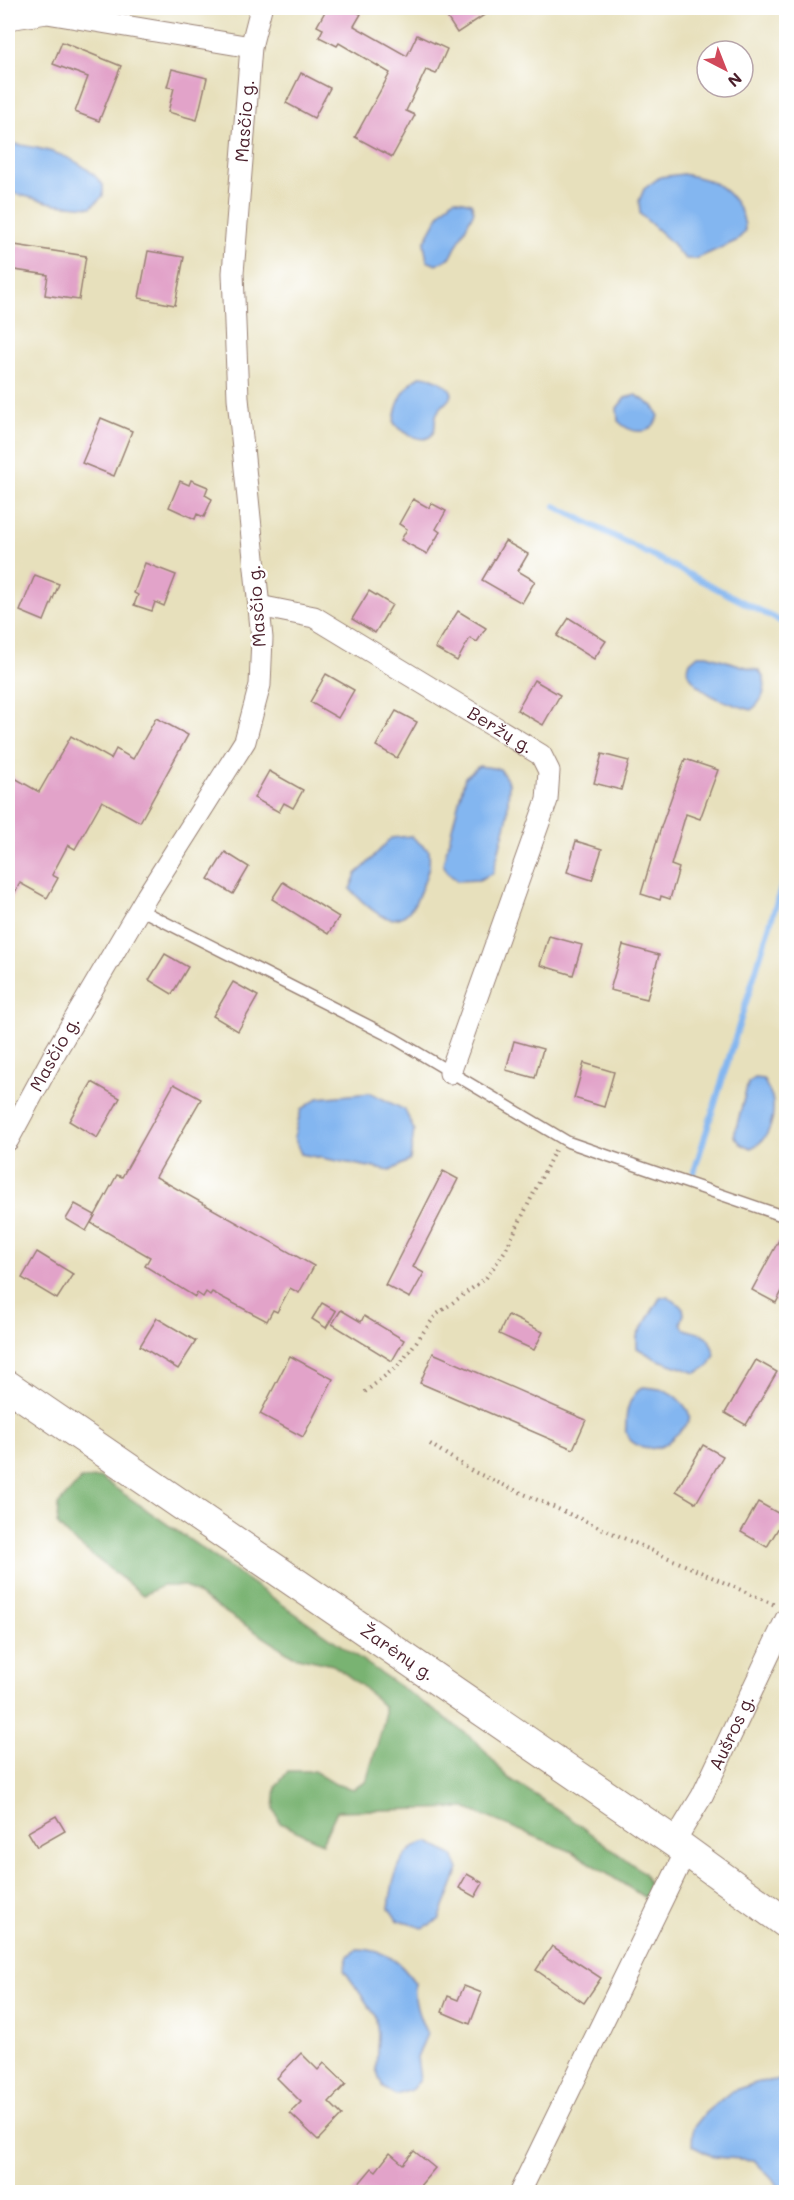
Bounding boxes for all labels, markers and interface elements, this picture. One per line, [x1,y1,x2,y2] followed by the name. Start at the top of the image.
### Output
[695,39,755,99] north arrow
[724,69,747,92] text: N
[229,79,259,163] street label: Masčio g.
[241,564,271,648] street label: Masčio g.
[463,700,538,759] street label: Beržų g.
[23,1011,85,1095] street label: Masčio g.
[356,1618,440,1686] street label: Žarėnų g.
[703,1690,759,1774] street label: Aušros g.

